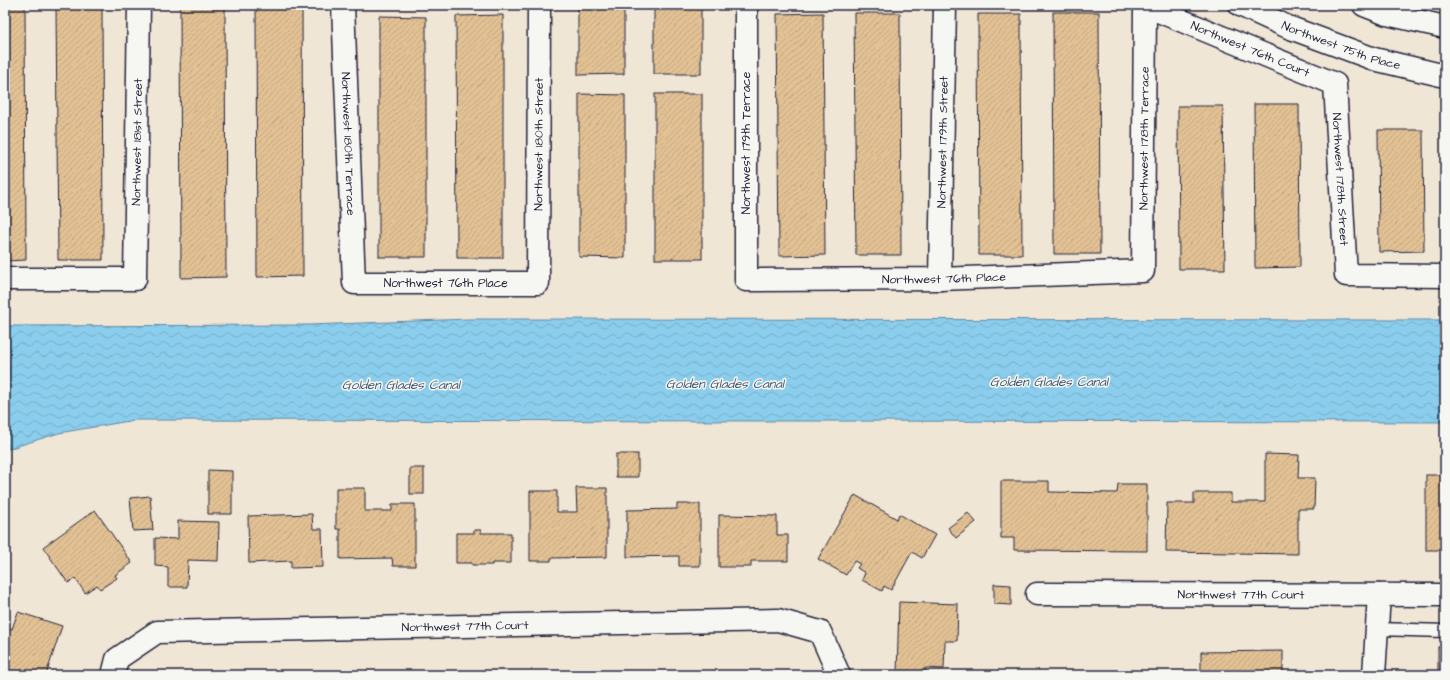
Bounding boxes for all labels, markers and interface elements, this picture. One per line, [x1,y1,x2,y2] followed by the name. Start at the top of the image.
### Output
[1188,17,1312,82] street label: Northwest 76th Court
[1279,17,1402,74] street label: Northwest 75th Place
[1135,66,1154,210] street label: Northwest 178th Terrace
[738,71,755,214] street label: Northwest 179th Terrace
[337,72,359,216] street label: Northwest 180th Terrace
[933,76,953,208] street label: Northwest 179th Street
[530,77,548,211] street label: Northwest 180th Street
[128,78,147,206] street label: Northwest 181st Street
[1328,112,1352,246] street label: Northwest 178th Street
[882,268,1007,288] street label: Northwest 76th Place
[384,275,508,292] street label: Northwest 76th Place
[990,373,1110,391] water label: Golden Glades Canal
[666,375,786,393] water label: Golden Glades Canal
[342,376,462,394] water label: Golden Glades Canal
[1178,586,1305,604] street label: Northwest 77th Court
[402,617,529,636] street label: Northwest 77th Court

